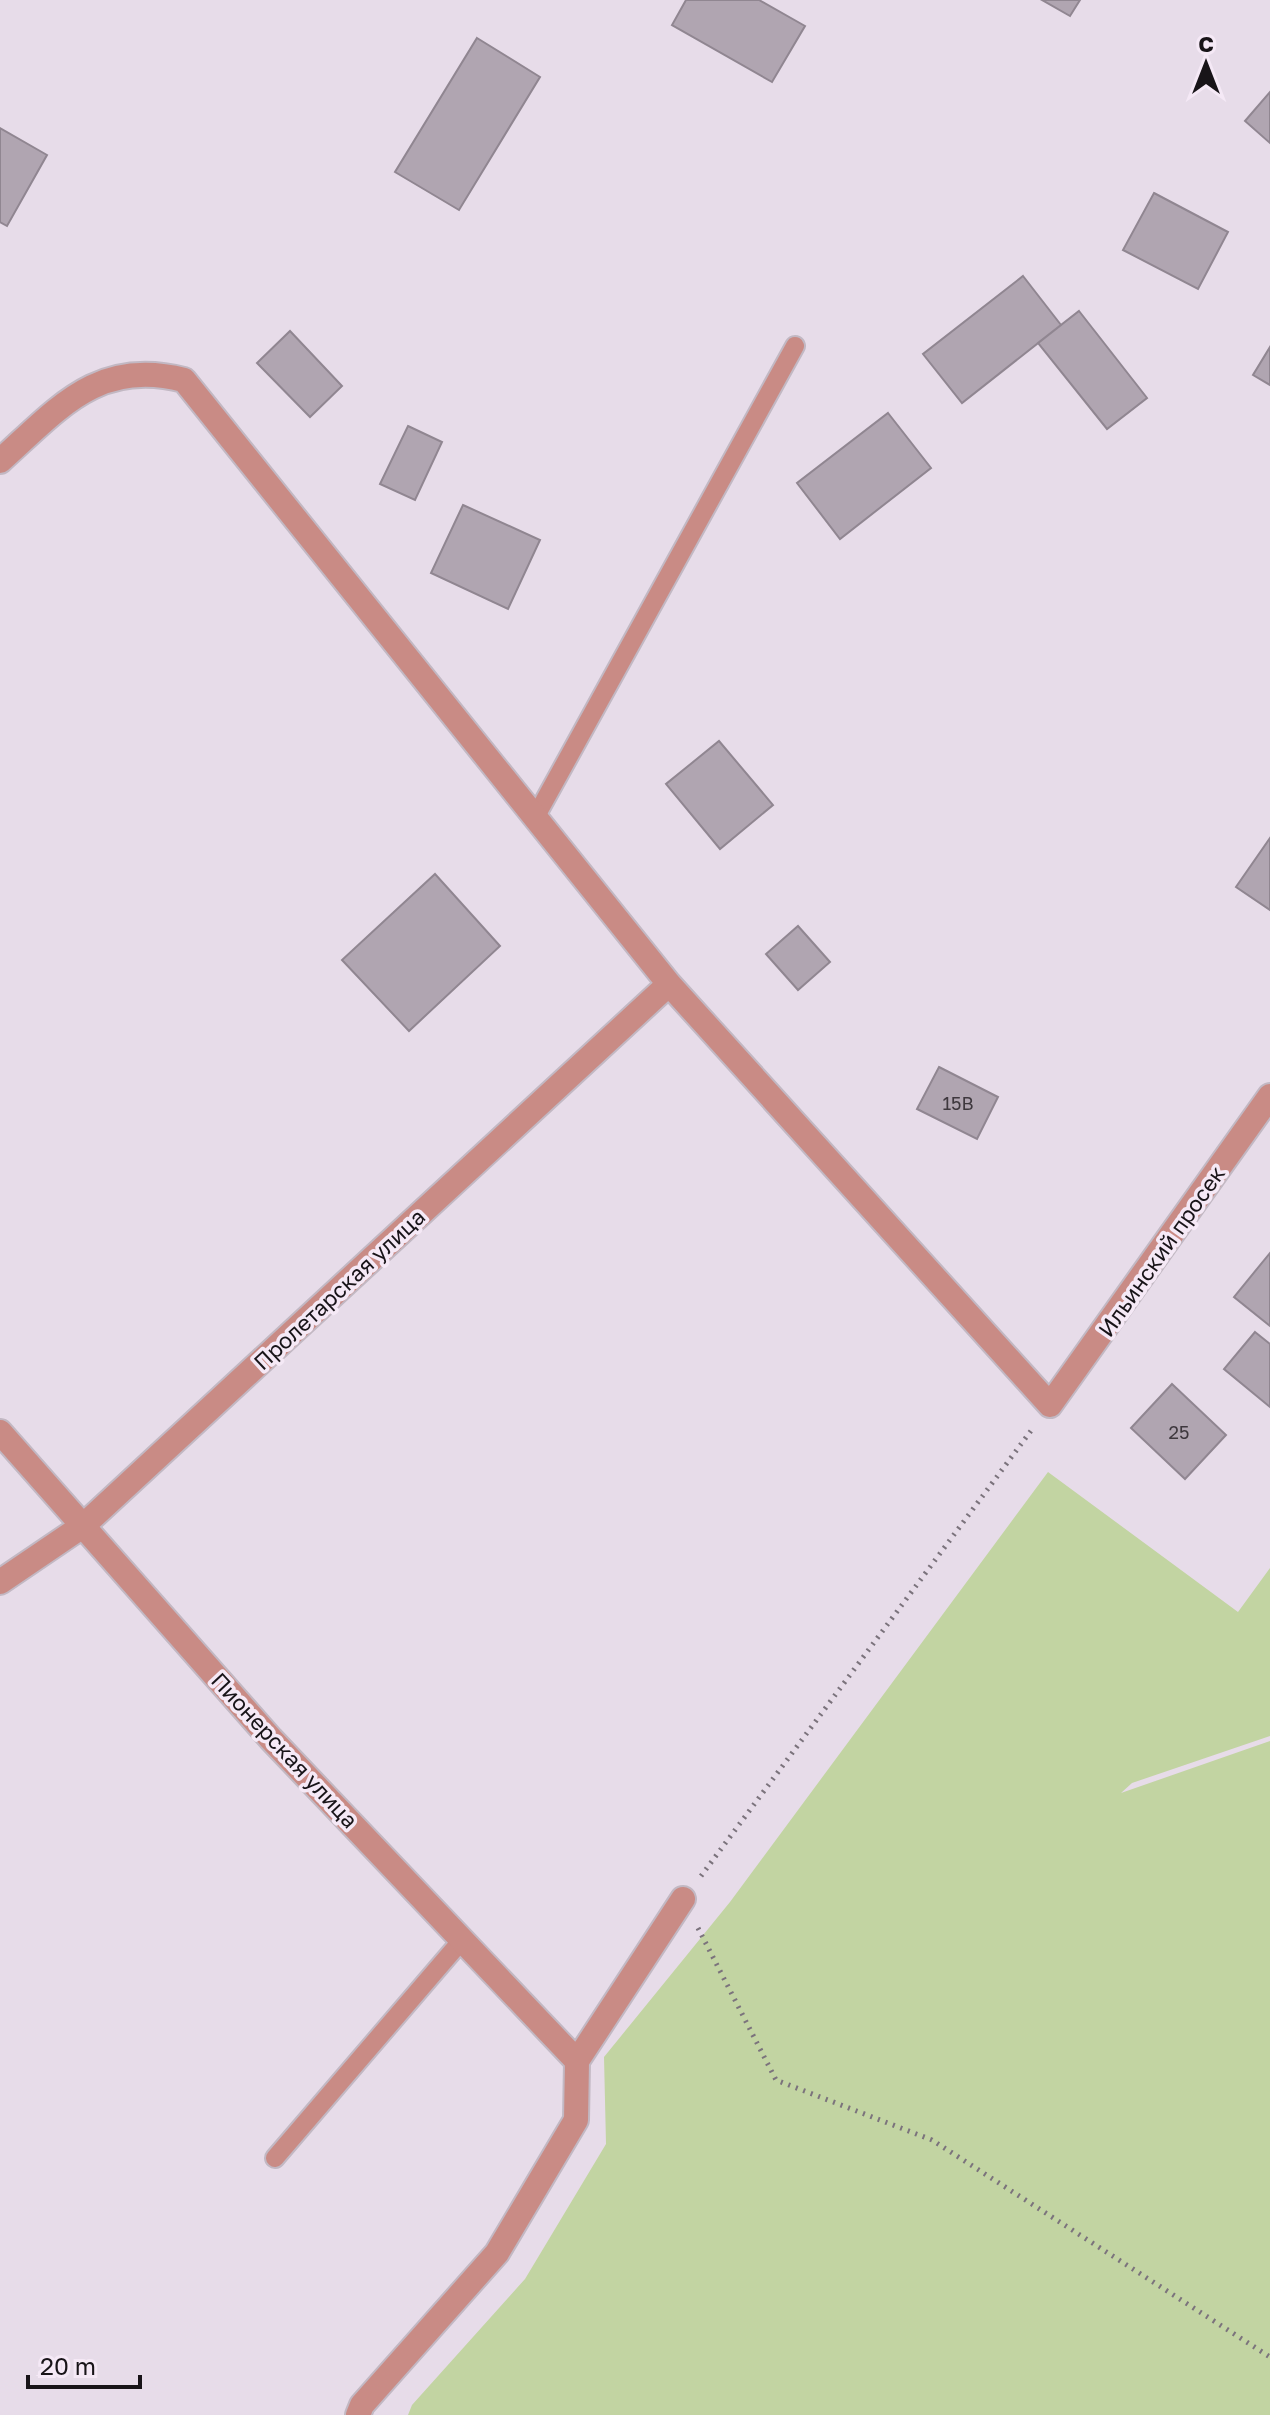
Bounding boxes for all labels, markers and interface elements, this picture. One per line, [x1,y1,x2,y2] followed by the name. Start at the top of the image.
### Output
[1166,24,1246,104] north arrow
[1198,30,1214,57] text: С
[942,1092,974,1114] house number: 15В
[1092,1160,1230,1342] street label: Ильинский просек
[248,1203,430,1375] street label: Пролетарская улица
[1169,1421,1189,1443] house number: 25
[206,1667,364,1833] street label: Пионерская улица
[28,2339,140,2389] scale bar
[40,2351,96,2380] text: 20 m

